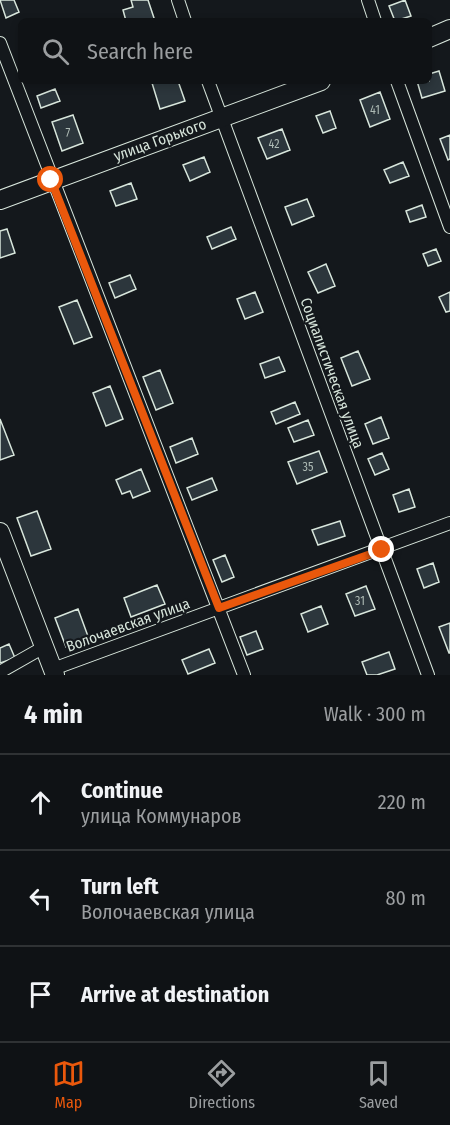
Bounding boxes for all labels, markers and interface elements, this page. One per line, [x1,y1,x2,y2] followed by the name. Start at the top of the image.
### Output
[18,18,432,84] search box
[39,35,72,68] icon: search
[87,38,193,65] text: Search here
[370,103,380,117] house number: 41
[111,115,209,165] street label: улица Горького
[66,126,71,140] house number: 7
[269,137,279,151] house number: 42
[37,166,63,192] route start
[296,295,368,451] street label: Социалистическая улица
[303,460,314,474] house number: 35
[368,536,394,562] route end
[64,594,192,656] street label: Волочаевская улица
[355,594,365,608] house number: 31
[24,699,83,730] text: 4 min
[324,702,426,726] text: Walk · 300 m
[81,777,163,804] text: Continue
[24,786,57,819] icon: ahead
[378,790,426,814] text: 220 m
[81,804,242,828] text: улица Коммунаров
[81,873,159,900] text: Turn left
[24,882,57,915] icon: left
[386,886,426,910] text: 80 m
[81,900,255,924] text: Волочаевская улица
[24,978,57,1011] icon: arrive
[81,981,269,1008] text: Arrive at destination
[52,1057,85,1112] tab: Map
[189,1057,255,1112] tab: Directions
[359,1057,398,1112] tab: Saved

